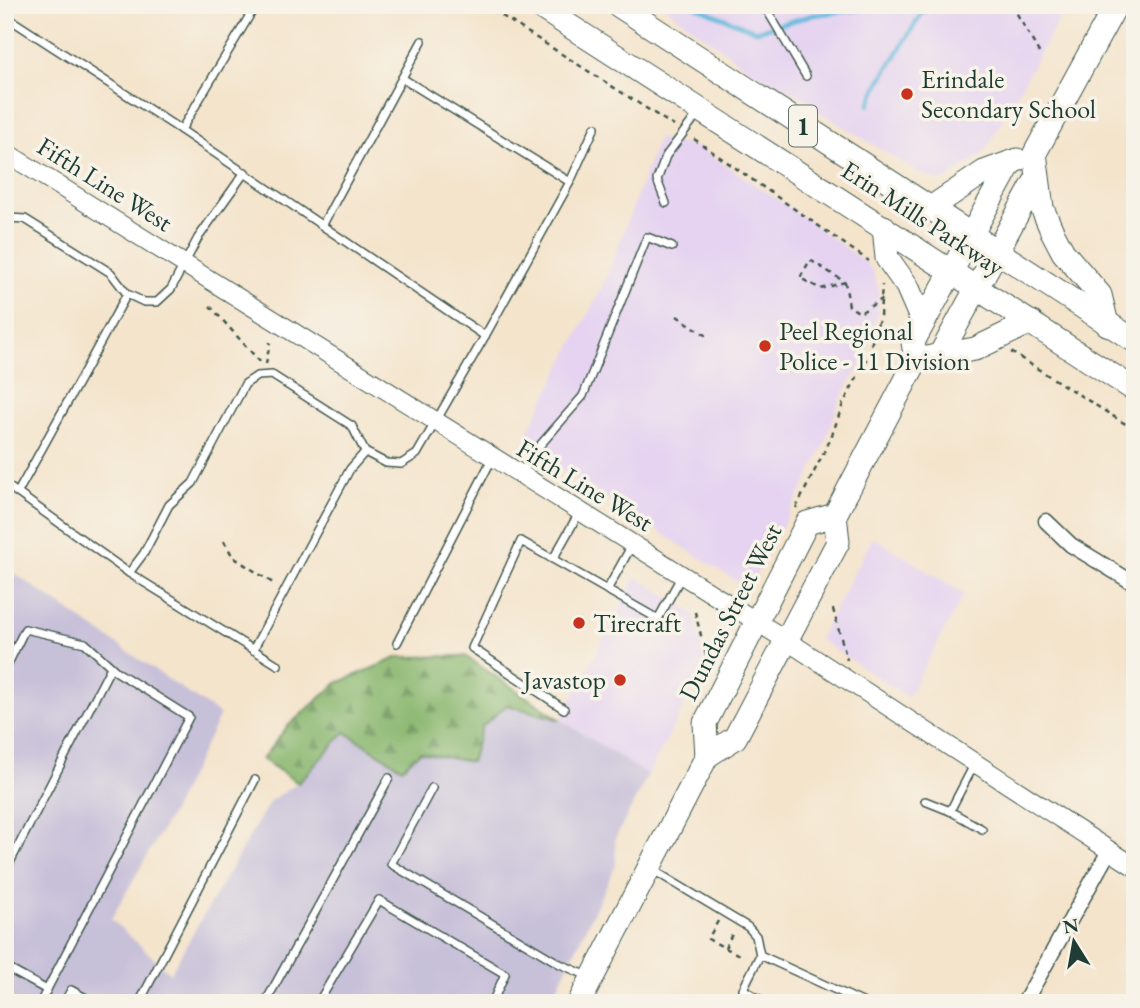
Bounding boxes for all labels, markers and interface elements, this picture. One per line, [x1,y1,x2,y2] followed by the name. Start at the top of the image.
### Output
[921,62,1096,126] place label: Erindale Secondary School
[899,86,915,102] marker: Erindale Secondary School
[789,106,817,146] road number: 1
[31,129,179,239] street label: Fifth Line West
[835,153,1011,284] street label: Erin Mills Parkway
[779,314,970,378] place label: Peel Regional Police - 11 Division
[757,338,773,354] marker: Peel Regional Police - 11 Division
[511,431,659,539] street label: Fifth Line West
[671,518,789,706] street label: Dundas Street West
[593,606,681,640] place label: Tirecraft
[571,615,587,631] marker: Tirecraft
[521,663,606,697] place label: Javastop
[612,672,628,688] marker: Javastop
[1038,906,1108,976] north arrow
[1061,912,1081,940] text: N

